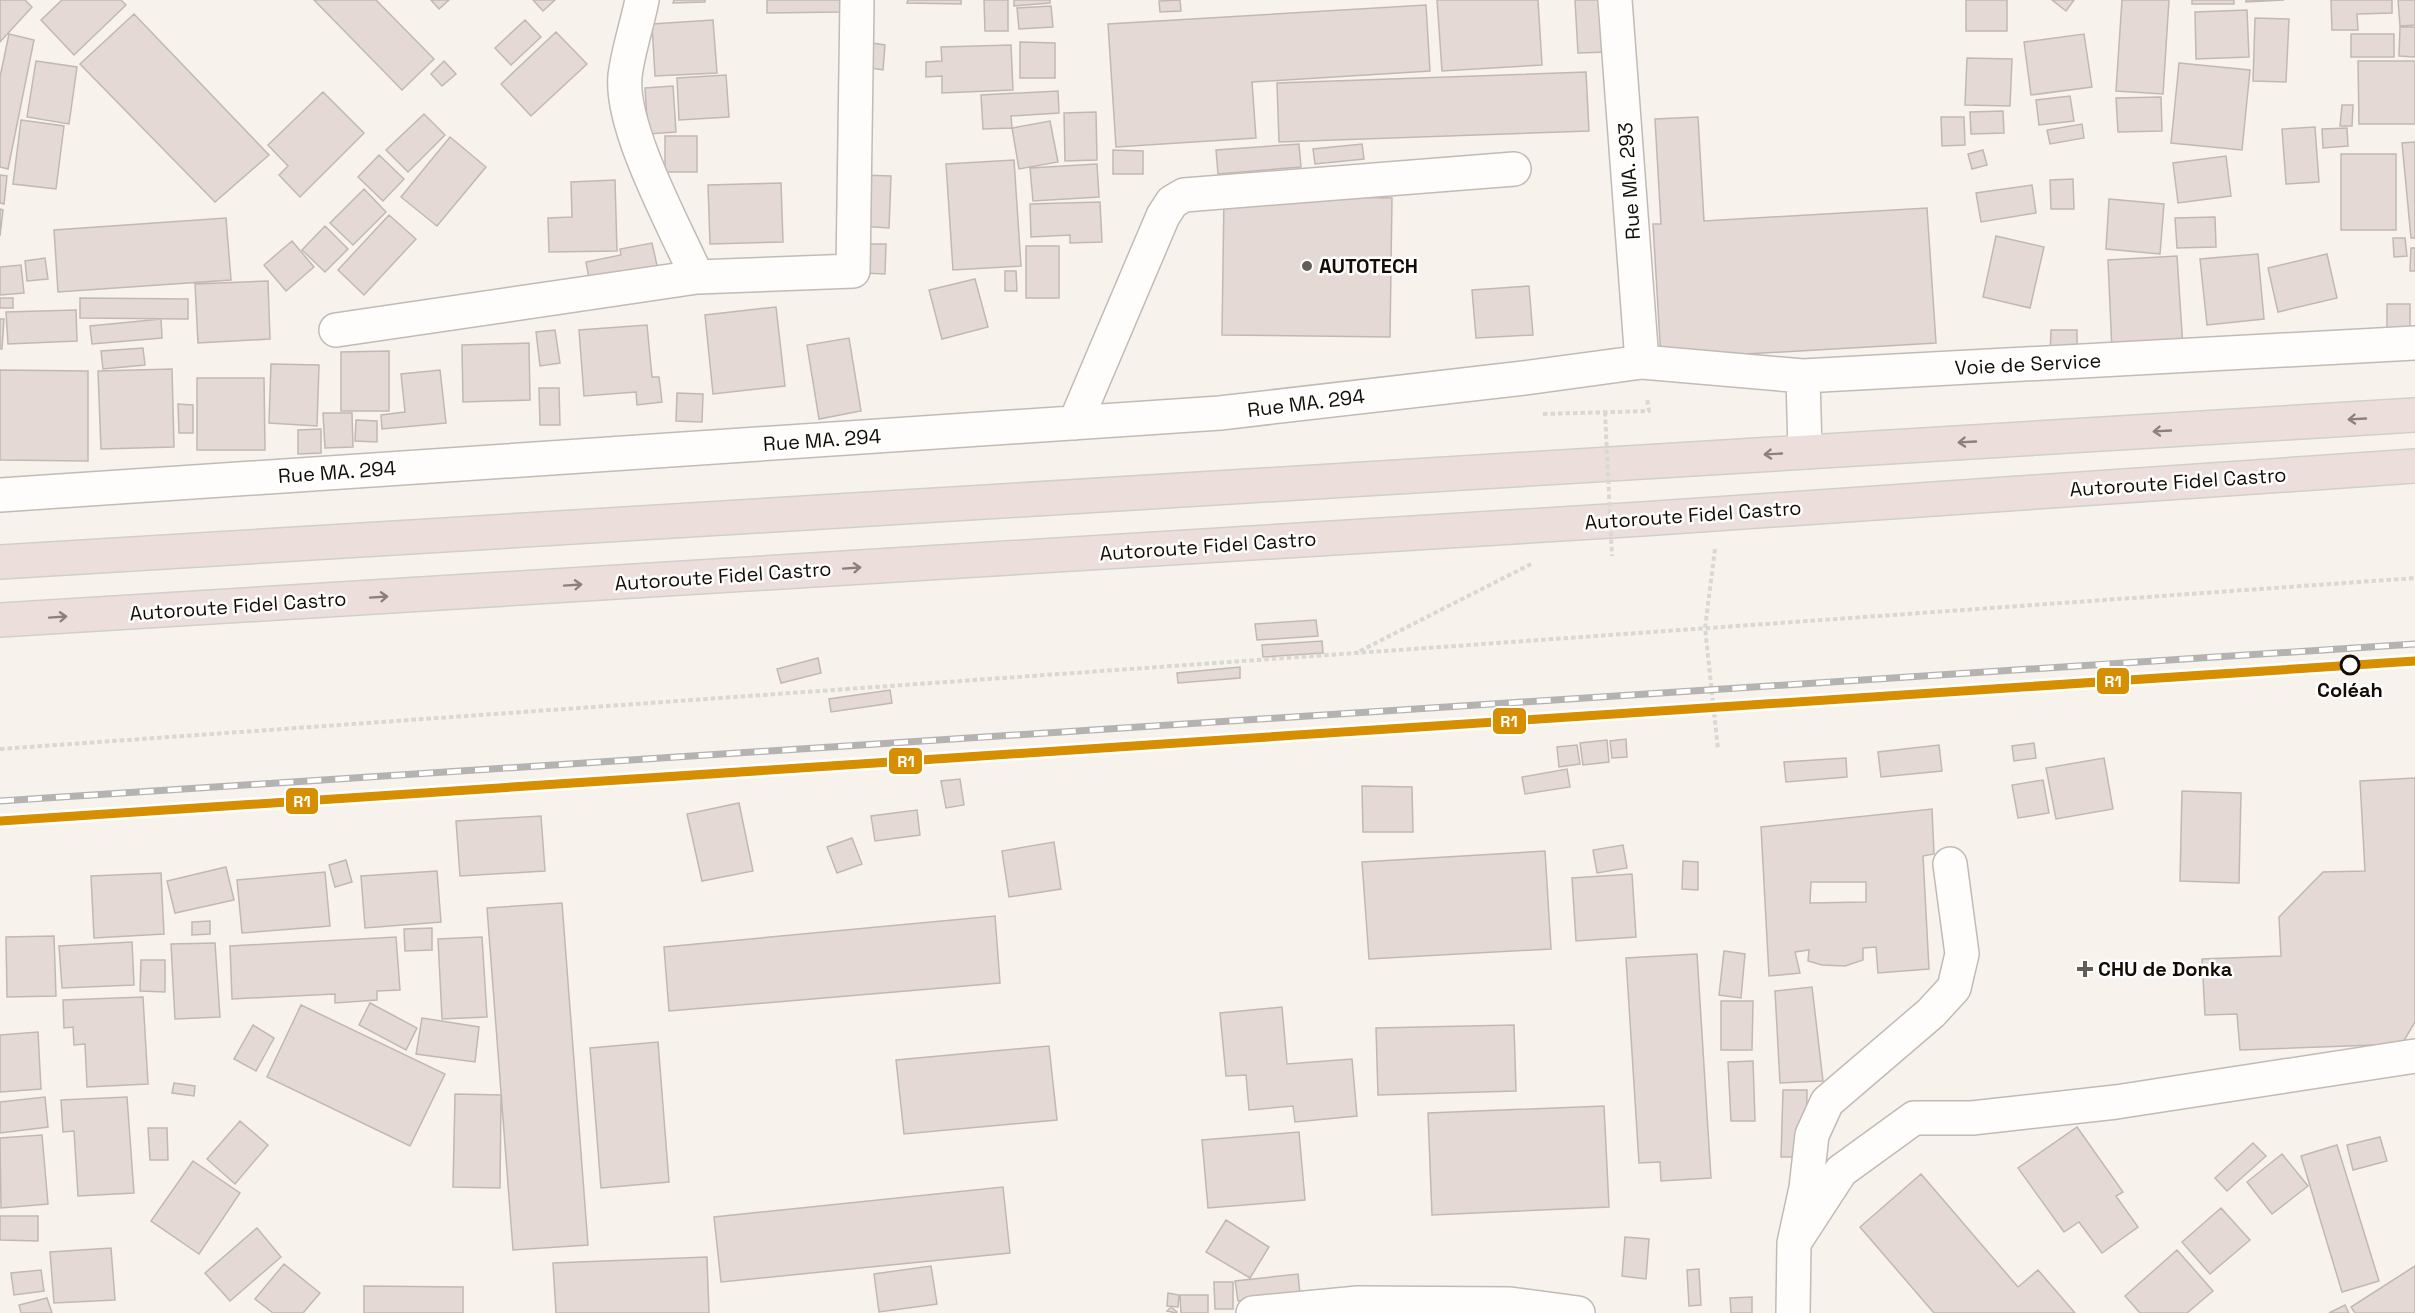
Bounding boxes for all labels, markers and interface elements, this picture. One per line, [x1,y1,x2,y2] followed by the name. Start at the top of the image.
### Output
[1612,121,1646,241] street label: Rue MA. 293
[1319,253,1418,279] place label: AUTOTECH
[1300,259,1314,273] marker: AUTOTECH
[1954,347,2102,381] street label: Voie de Service
[1246,383,1366,423] street label: Rue MA. 294
[2347,414,2367,425] one-way arrow
[762,423,882,457] street label: Rue MA. 294
[2152,425,2172,436] one-way arrow
[1958,437,1978,448] one-way arrow
[1763,449,1783,460] one-way arrow
[277,455,397,489] street label: Rue MA. 294
[2069,461,2287,503] street label: Autoroute Fidel Castro
[1584,494,1802,536] street label: Autoroute Fidel Castro
[1099,525,1317,567] street label: Autoroute Fidel Castro
[614,555,832,597] street label: Autoroute Fidel Castro
[841,562,861,573] one-way arrow
[563,579,583,590] one-way arrow
[129,585,347,627] street label: Autoroute Fidel Castro
[368,591,388,602] one-way arrow
[48,611,68,622] one-way arrow
[2340,655,2360,675] marker: Coléah
[2096,667,2130,695] line badge: R1
[2104,671,2122,692] text: R1
[2317,677,2383,703] place label: Coléah
[1492,707,1527,735] line badge: R1
[1500,711,1518,732] text: R1
[888,747,923,775] line badge: R1
[897,751,915,772] text: R1
[285,787,319,815] line badge: R1
[293,791,311,812] text: R1
[2098,956,2233,982] place label: CHU de Donka
[2076,960,2094,978] marker: CHU de Donka

